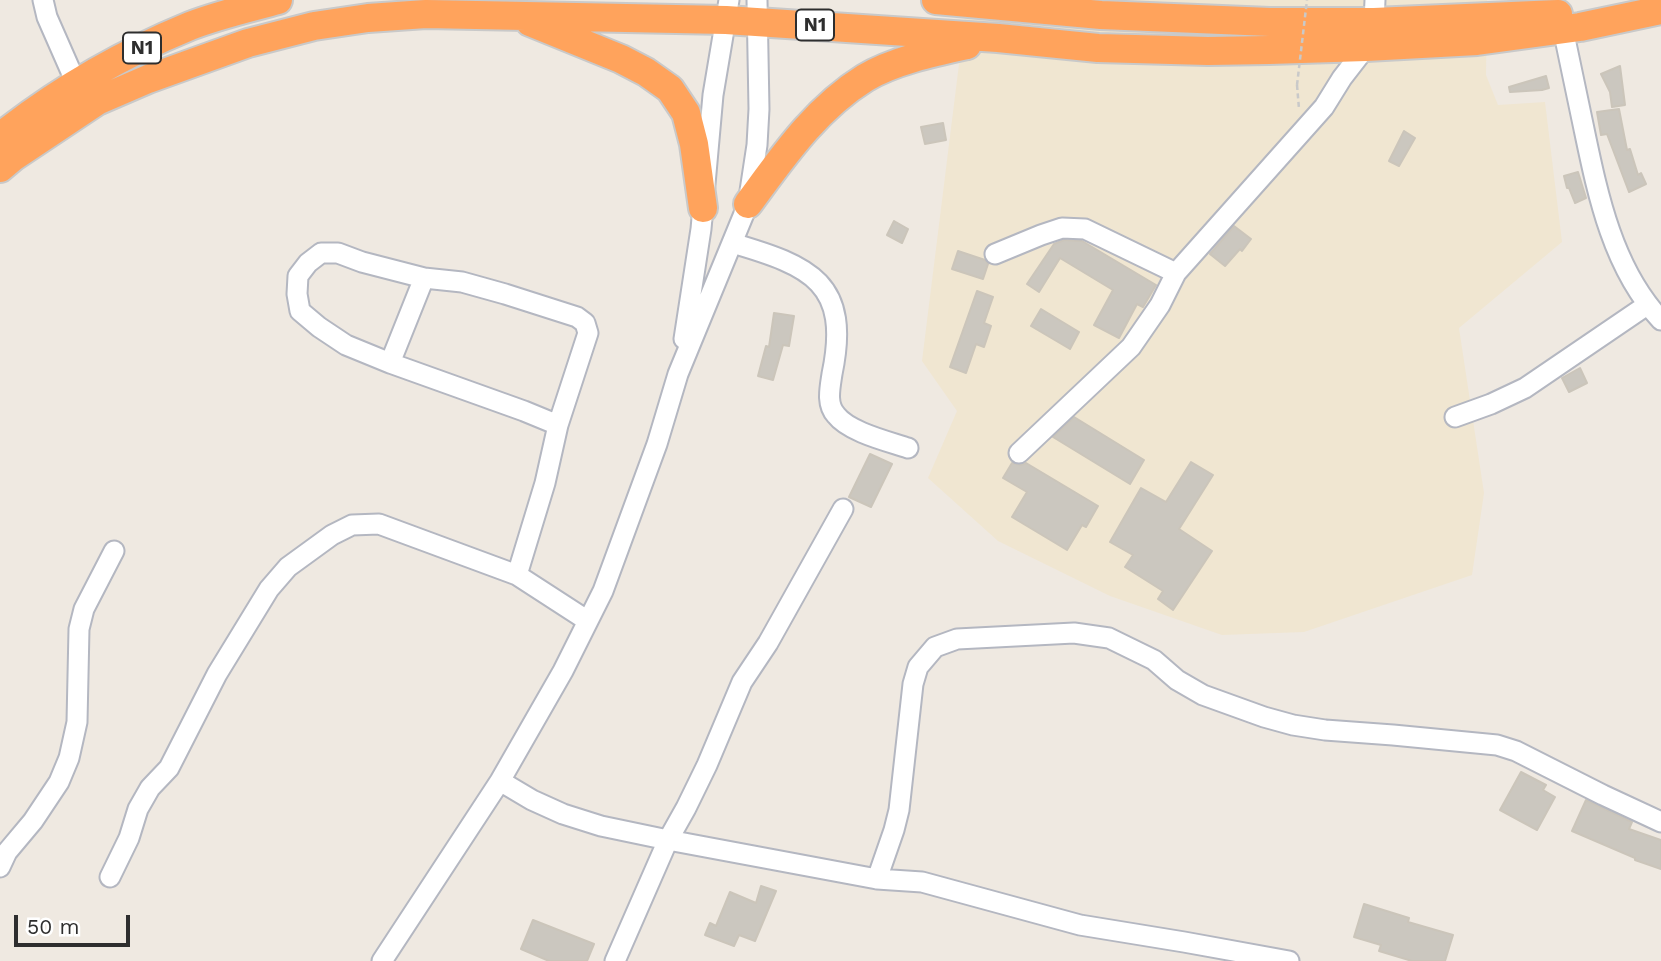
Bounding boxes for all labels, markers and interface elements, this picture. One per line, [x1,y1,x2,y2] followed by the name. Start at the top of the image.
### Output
[796,10,834,41] road number: N1
[123,32,161,64] road number: N1
[18,902,133,946] scale bar
[27,914,79,939] text: 50 m

